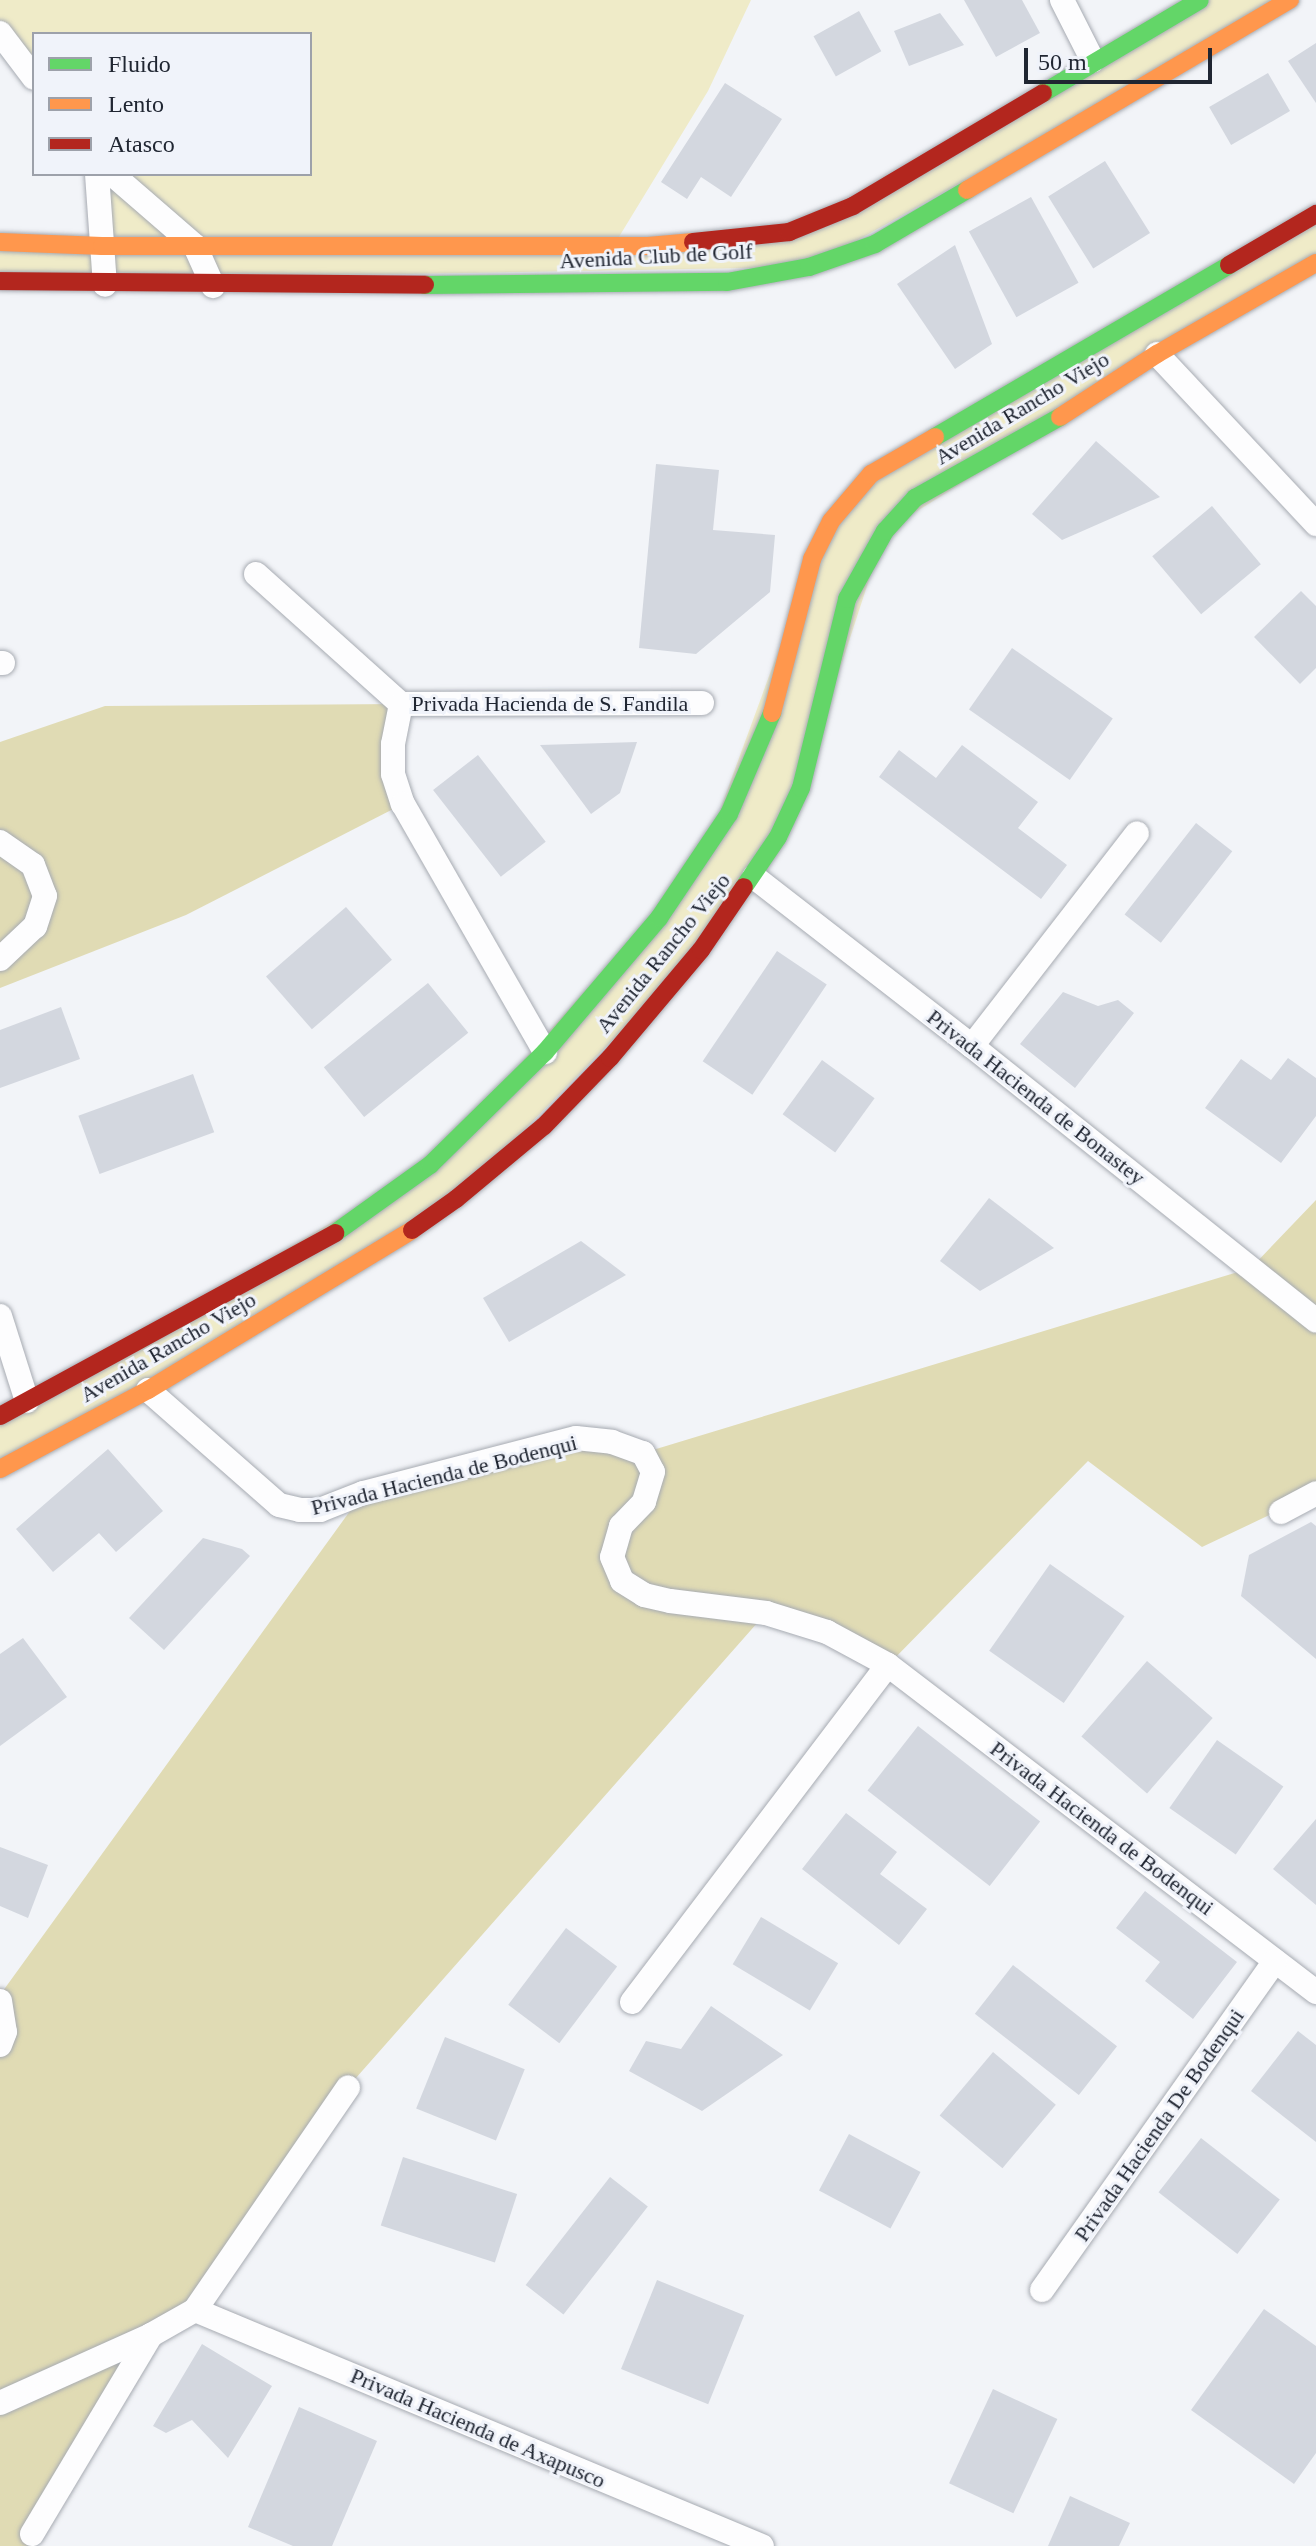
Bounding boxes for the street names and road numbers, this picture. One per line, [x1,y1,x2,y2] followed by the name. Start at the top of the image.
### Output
[559,238,753,274] street label: Avenida Club de Golf
[930,346,1114,470] street label: Avenida Rancho Viejo
[412,691,688,717] street label: Privada Hacienda de S. Fandila
[590,868,736,1038] street label: Avenida Rancho Viejo
[922,1004,1150,1190] street label: Privada Hacienda de Bonastey
[75,1286,261,1408] street label: Avenida Rancho Viejo
[308,1429,580,1521] street label: Privada Hacienda de Bodenqui
[985,1735,1219,1921] street label: Privada Hacienda de Bodenqui
[1068,2004,1250,2246] street label: Privada Hacienda De Bodenqui
[346,2362,610,2494] street label: Privada Hacienda de Axapusco

